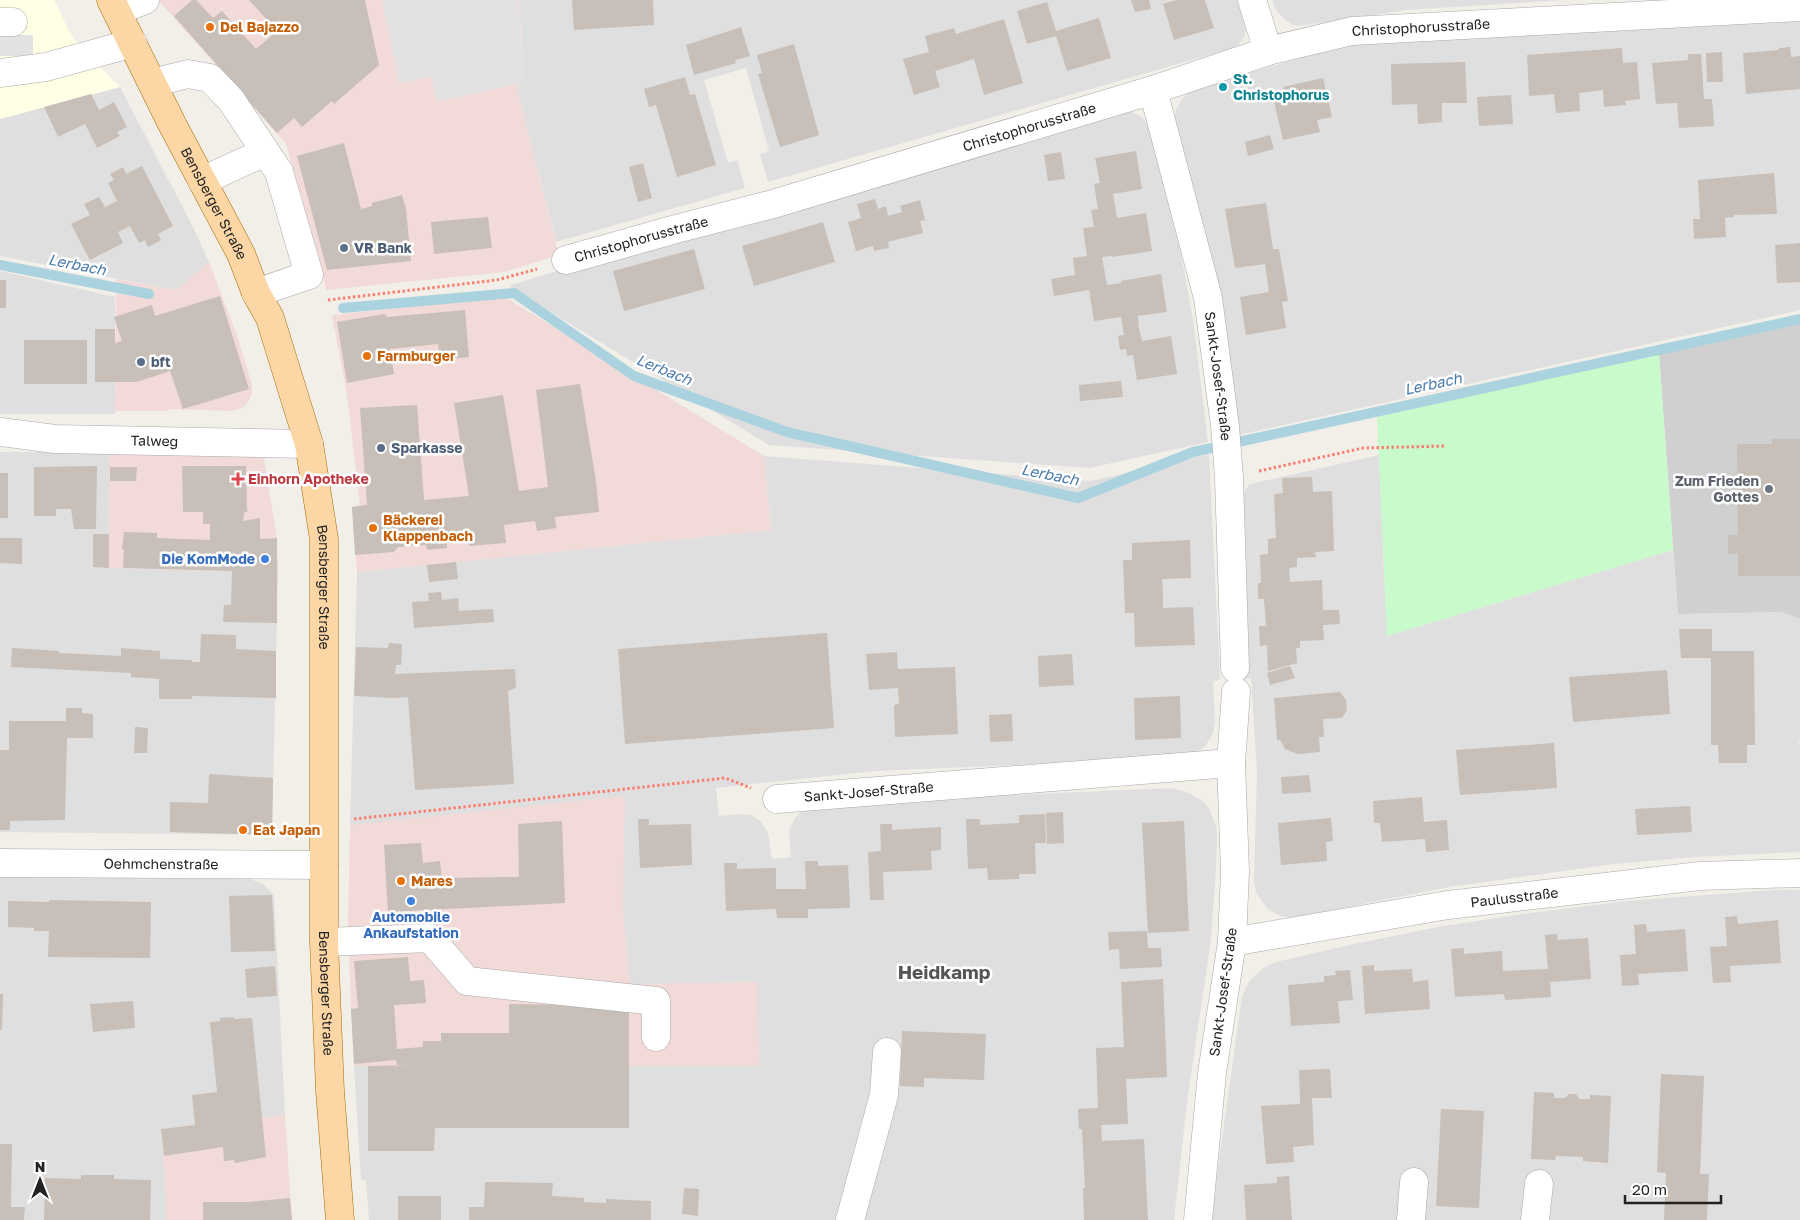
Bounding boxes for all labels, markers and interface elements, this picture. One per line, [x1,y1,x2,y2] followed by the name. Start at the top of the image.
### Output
[1351,15,1490,39] street label: Christophorusstraße
[220,18,299,35] place label: Del Bajazzo
[204,21,216,33] marker: Del Bajazzo
[1233,70,1330,103] place label: St. Christophorus
[1217,81,1229,93] marker: St. Christophorus
[960,99,1098,155] street label: Christophorusstraße
[178,144,251,262] street label: Bensberger Straße
[572,212,710,265] street label: Christophorusstraße
[354,239,412,256] place label: VR Bank
[338,242,350,254] marker: VR Bank
[47,250,108,279] water label: Lerbach
[1202,311,1235,441] street label: Sankt-Josef-Straße
[377,347,456,364] place label: Farmburger
[361,350,373,362] marker: Farmburger
[634,350,695,389] water label: Lerbach
[151,353,171,370] place label: bft
[135,356,147,368] marker: bft
[1403,368,1464,398] water label: Lerbach
[131,431,179,449] street label: Talweg
[391,439,463,456] place label: Sparkasse
[375,442,387,454] marker: Sparkasse
[1020,460,1081,489] water label: Lerbach
[248,470,369,487] place label: Einhorn Apotheke
[1675,472,1759,505] place label: Zum Frieden Gottes
[232,473,244,485] marker: Einhorn Apotheke
[1763,483,1775,495] marker: Zum Frieden Gottes
[383,511,473,544] place label: Bäckerei Klappenbach
[367,522,379,534] marker: Bäckerei Klappenbach
[314,523,333,650] street label: Bensberger Straße
[161,550,255,567] place label: Die KomMode
[259,553,271,565] marker: Die KomMode
[803,778,934,805] street label: Sankt-Josef-Straße
[253,821,320,838] place label: Eat Japan
[237,824,249,836] marker: Eat Japan
[103,855,219,872] street label: Oehmchenstraße
[411,872,453,889] place label: Mares
[395,875,407,887] marker: Mares
[1469,883,1559,910] street label: Paulusstraße
[405,895,417,907] marker: Automobile Ankaufstation
[363,908,459,941] place label: Automobile Ankaufstation
[1205,926,1240,1057] street label: Sankt-Josef-Straße
[316,931,338,1056] street label: Bensberger Straße
[898,960,991,983] district label: Heidkamp
[15,1155,65,1205] north arrow
[35,1158,45,1175] text: N
[1625,1172,1721,1204] scale bar
[1632,1180,1667,1198] text: 20 m

